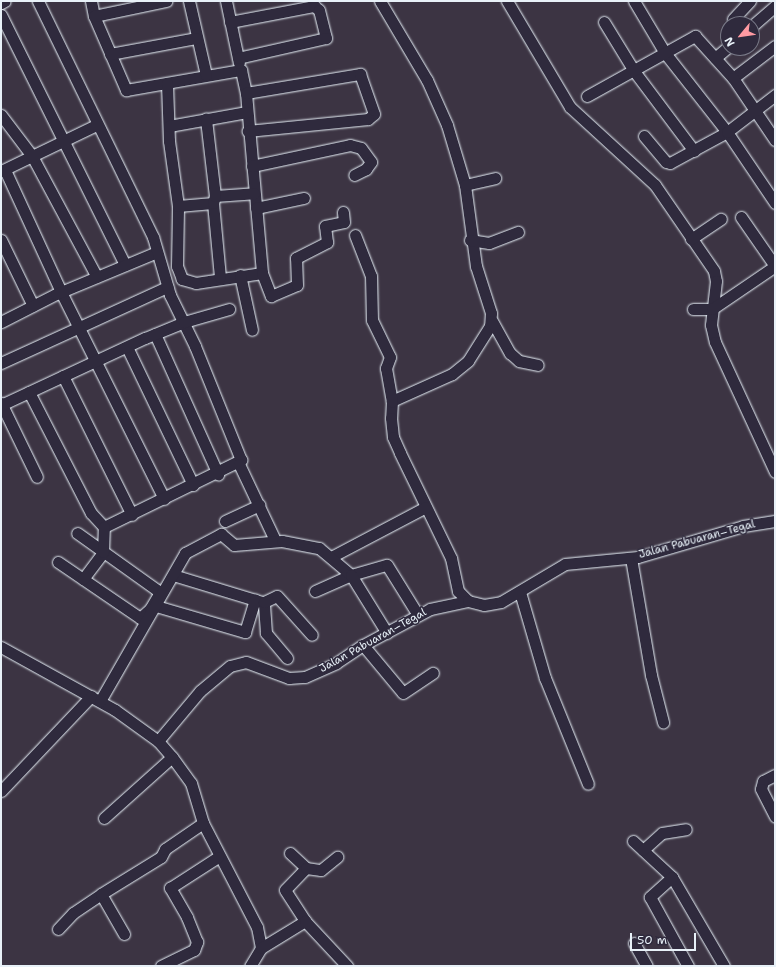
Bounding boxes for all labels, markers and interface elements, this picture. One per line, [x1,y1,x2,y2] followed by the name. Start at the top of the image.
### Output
[720,16,760,56] north arrow
[721,34,739,49] text: N
[637,518,757,562] street label: Jalan Pabuaran–Tegal
[317,606,429,676] street label: Jalan Pabuaran–Tegal
[632,925,698,951] scale bar
[637,932,667,948] text: 50 m

